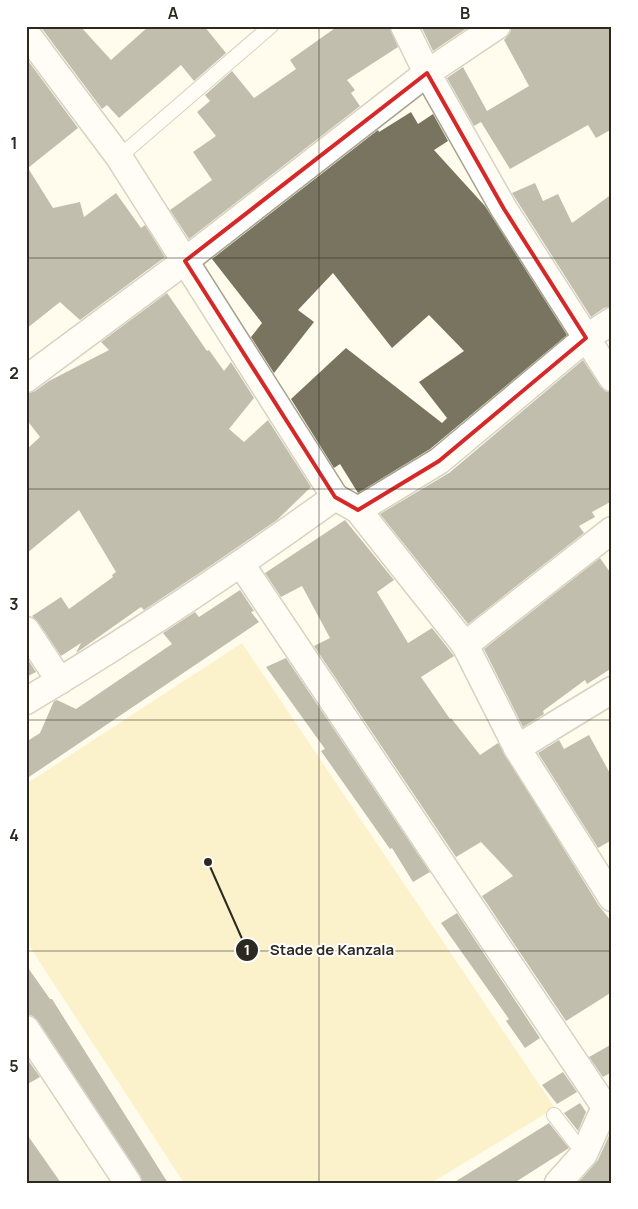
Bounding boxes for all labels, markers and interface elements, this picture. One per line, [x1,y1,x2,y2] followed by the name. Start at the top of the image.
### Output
[168,2,179,24] text: A
[460,2,470,24] text: B
[10,132,18,154] text: 1
[9,362,19,384] text: 2
[9,593,19,615] text: 3
[9,824,19,846] text: 4
[234,935,404,965] callout: Stade de Kanzala
[244,939,250,960] text: 1
[270,939,394,960] text: Stade de Kanzala
[9,1055,19,1077] text: 5

